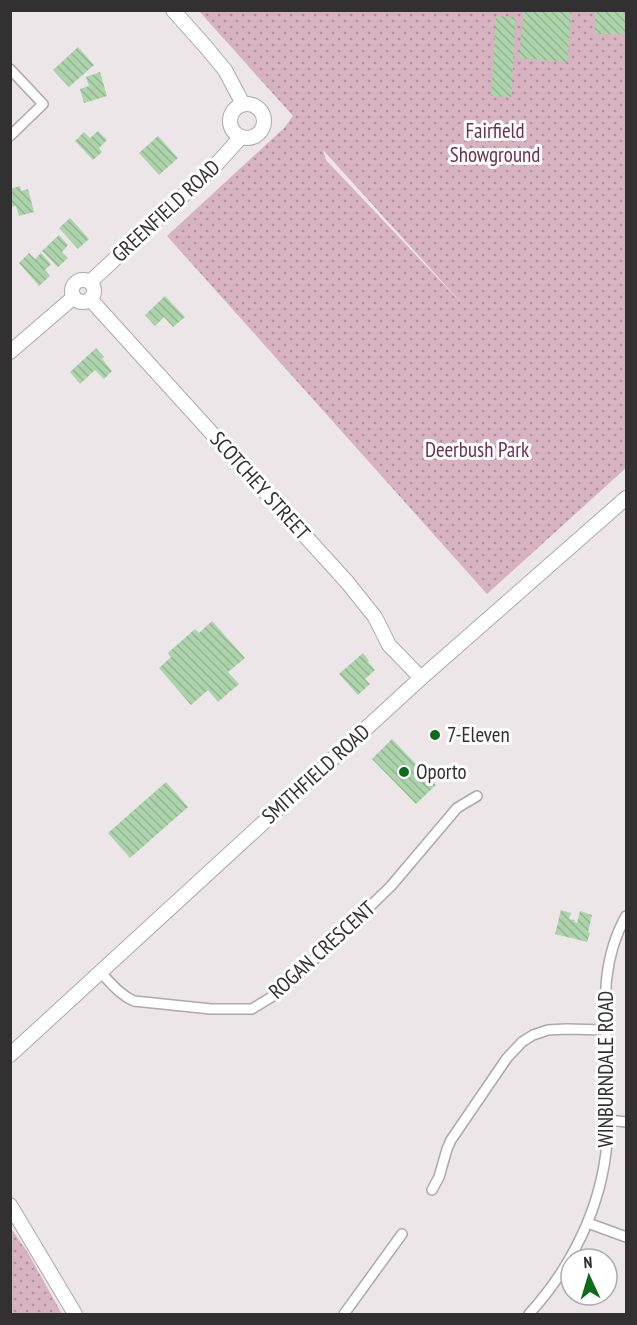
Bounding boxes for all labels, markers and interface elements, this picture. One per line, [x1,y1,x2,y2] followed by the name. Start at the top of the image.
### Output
[450,117,540,168] park label: Fairfield Showground
[106,154,225,268] street label: GREENFIELD ROAD
[205,426,317,546] street label: SCOTCHEY STREET
[425,436,529,463] park label: Deerbush Park
[256,718,375,829] street label: SMITHFIELD ROAD
[447,721,510,748] place label: 7-Eleven
[428,728,442,742] marker: 7-Eleven
[416,758,467,785] place label: Oporto
[397,765,411,779] marker: Oporto
[263,894,381,1005] street label: ROGAN CRESCENT
[592,991,619,1147] street label: WINBURNDALE ROAD
[559,1247,619,1307] north arrow
[583,1252,593,1272] text: N

